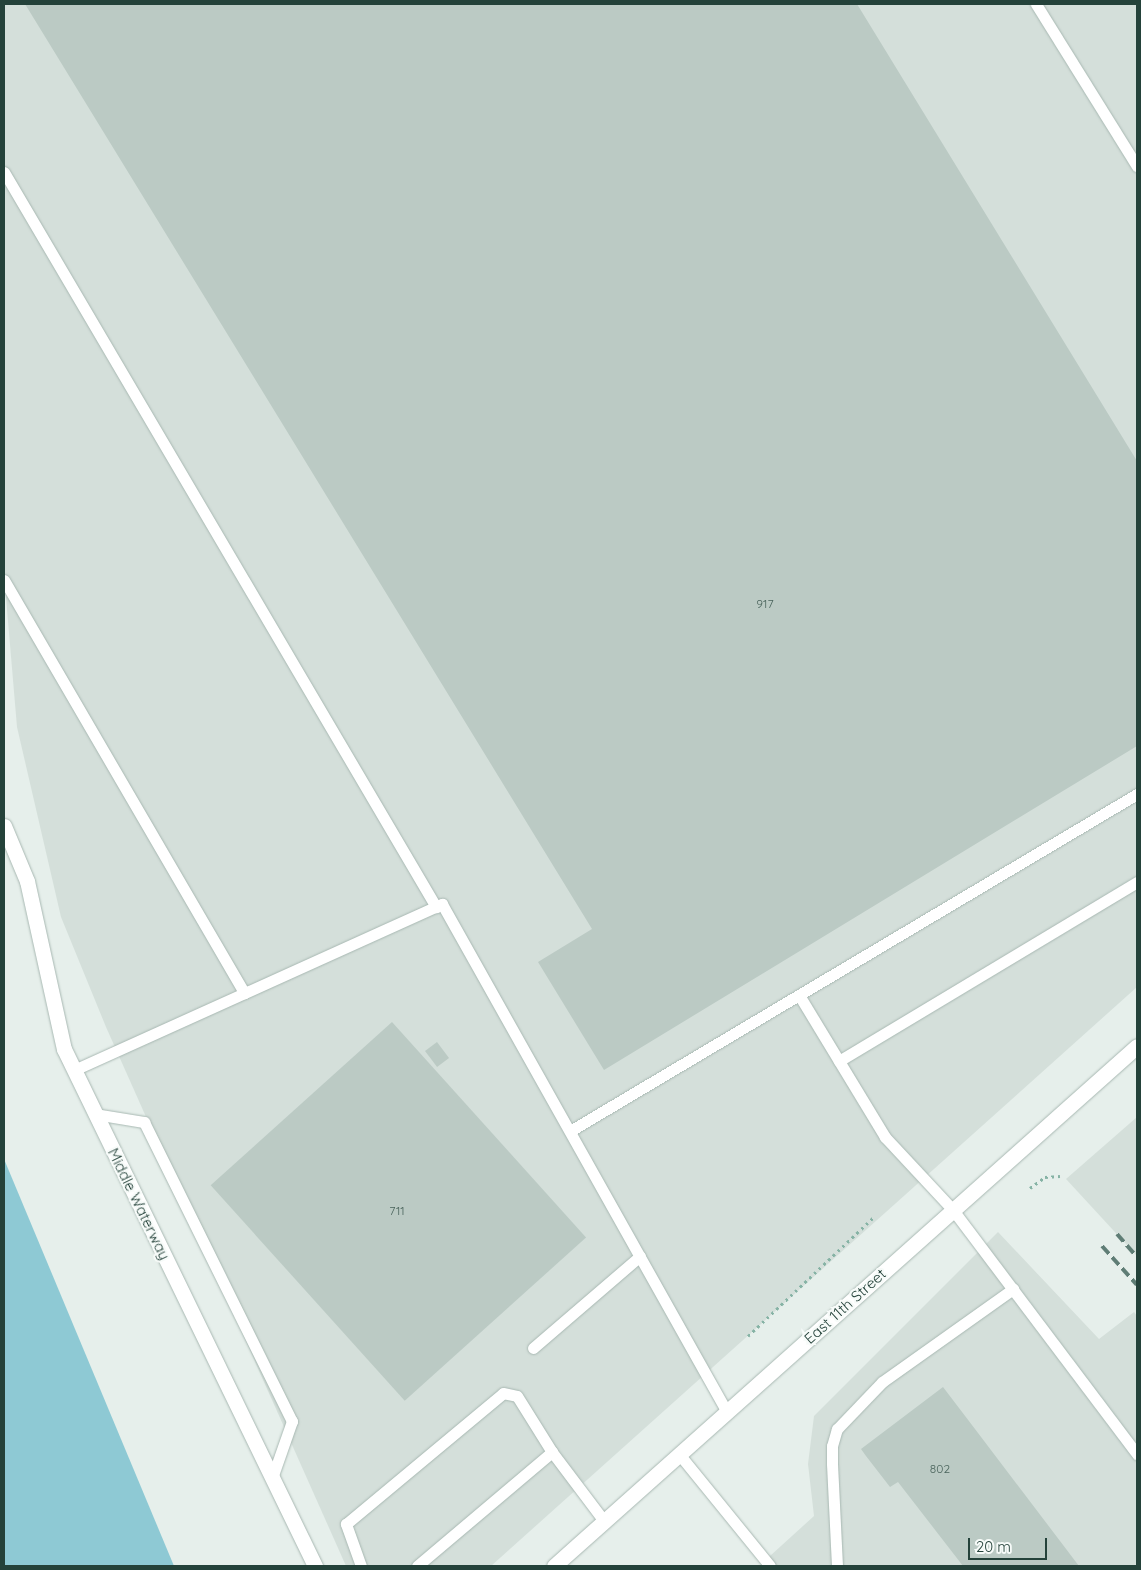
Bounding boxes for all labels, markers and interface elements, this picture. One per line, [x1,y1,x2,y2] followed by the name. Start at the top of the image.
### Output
[756,597,774,611] house number: 917
[104,1145,174,1263] street label: Middle Waterway
[389,1204,405,1218] house number: 711
[800,1265,890,1347] street label: East 11th Street
[930,1462,950,1476] house number: 802
[971,1528,1050,1560] scale bar
[976,1537,1011,1556] text: 20 m

